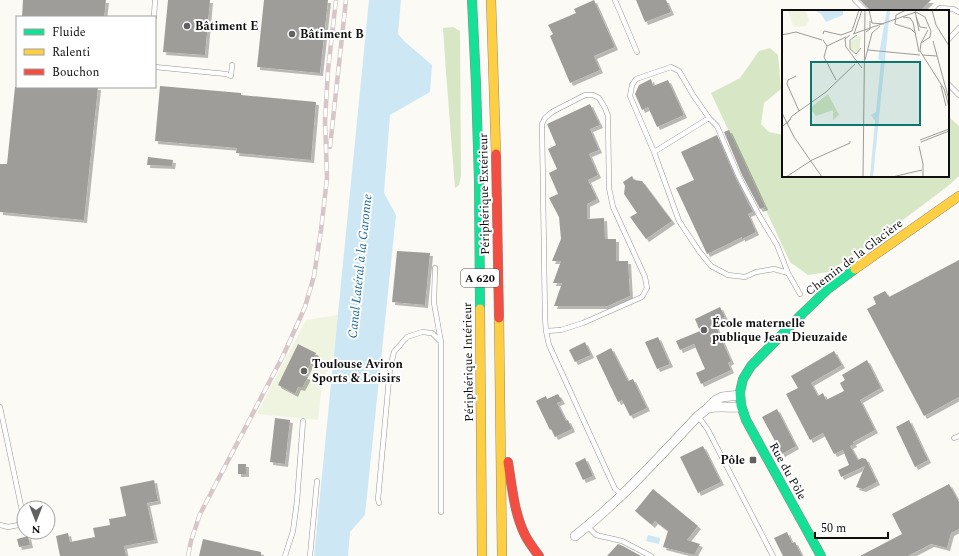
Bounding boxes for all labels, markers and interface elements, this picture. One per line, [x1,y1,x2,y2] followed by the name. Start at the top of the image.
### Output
[782,10,949,177] inset map
[16,16,156,88] legend
[195,17,258,36] place label: Bâtiment E
[182,21,192,31] marker: Bâtiment E
[52,23,86,42] text: Fluide
[300,25,364,44] place label: Bâtiment B
[287,29,297,39] marker: Bâtiment B
[52,43,90,62] text: Ralenti
[52,63,99,82] text: Bouchon
[474,133,495,255] street label: Périphérique Extérieur
[342,193,378,339] water label: Canal Latéral à la Garonne
[801,214,907,300] street label: Chemin de la Glacière
[461,269,499,287] road number: A 620
[458,302,479,422] street label: Périphérique Intérieur
[712,314,847,347] place label: École maternelle publique Jean Dieuzaide
[699,325,709,335] marker: École maternelle publique Jean Dieuzaide
[312,355,403,388] place label: Toulouse Aviron Sports & Loisirs
[299,366,309,376] marker: Toulouse Aviron Sports & Loisirs
[764,439,811,504] street label: Rue du Pôle
[721,451,745,470] place label: Pôle
[748,455,758,465] marker: Pôle
[16,500,56,540] north arrow
[815,514,888,540] scale bar
[821,519,846,538] text: 50 m
[31,521,40,538] text: N

